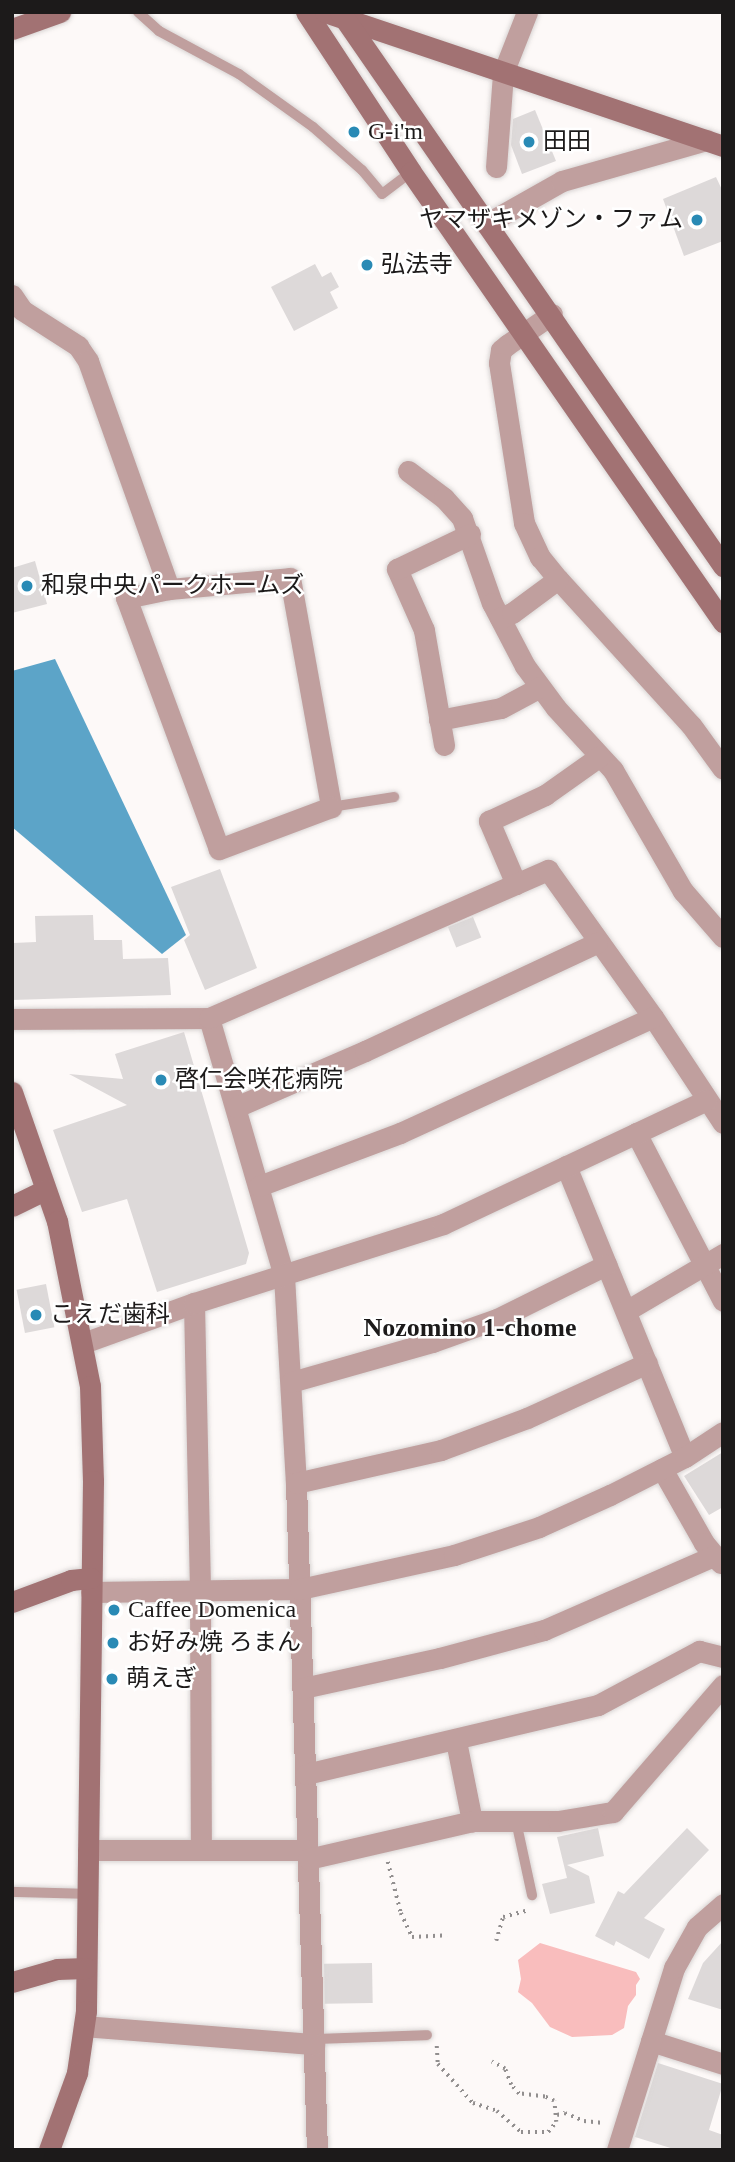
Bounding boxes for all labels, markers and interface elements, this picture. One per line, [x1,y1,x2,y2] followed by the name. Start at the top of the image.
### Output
[368,118,423,146] place label: G-i'm
[346,124,362,140] marker: G-i'm
[543,128,591,156] place label: 田田
[521,134,537,150] marker: 田田
[419,206,683,234] place label: ヤマザキメゾン・ファム
[689,212,705,228] marker: ヤマザキメゾン・ファム
[381,251,453,279] place label: 弘法寺
[359,257,375,273] marker: 弘法寺
[41,572,305,600] place label: 和泉中央パークホームズ
[19,578,35,594] marker: 和泉中央パークホームズ
[175,1066,343,1094] place label: 啓仁会咲花病院
[153,1072,169,1088] marker: 啓仁会咲花病院
[50,1301,170,1329] place label: こえだ歯科
[28,1307,44,1323] marker: こえだ歯科
[363,1312,577,1344] district label: Nozomino 1-chome
[128,1596,296,1624] place label: Caffee Domenica
[106,1602,122,1618] marker: Caffee Domenica
[127,1629,301,1657] place label: お好み焼 ろまん
[105,1635,121,1651] marker: お好み焼 ろまん
[126,1665,198,1693] place label: 萌えぎ
[104,1671,120,1687] marker: 萌えぎ

